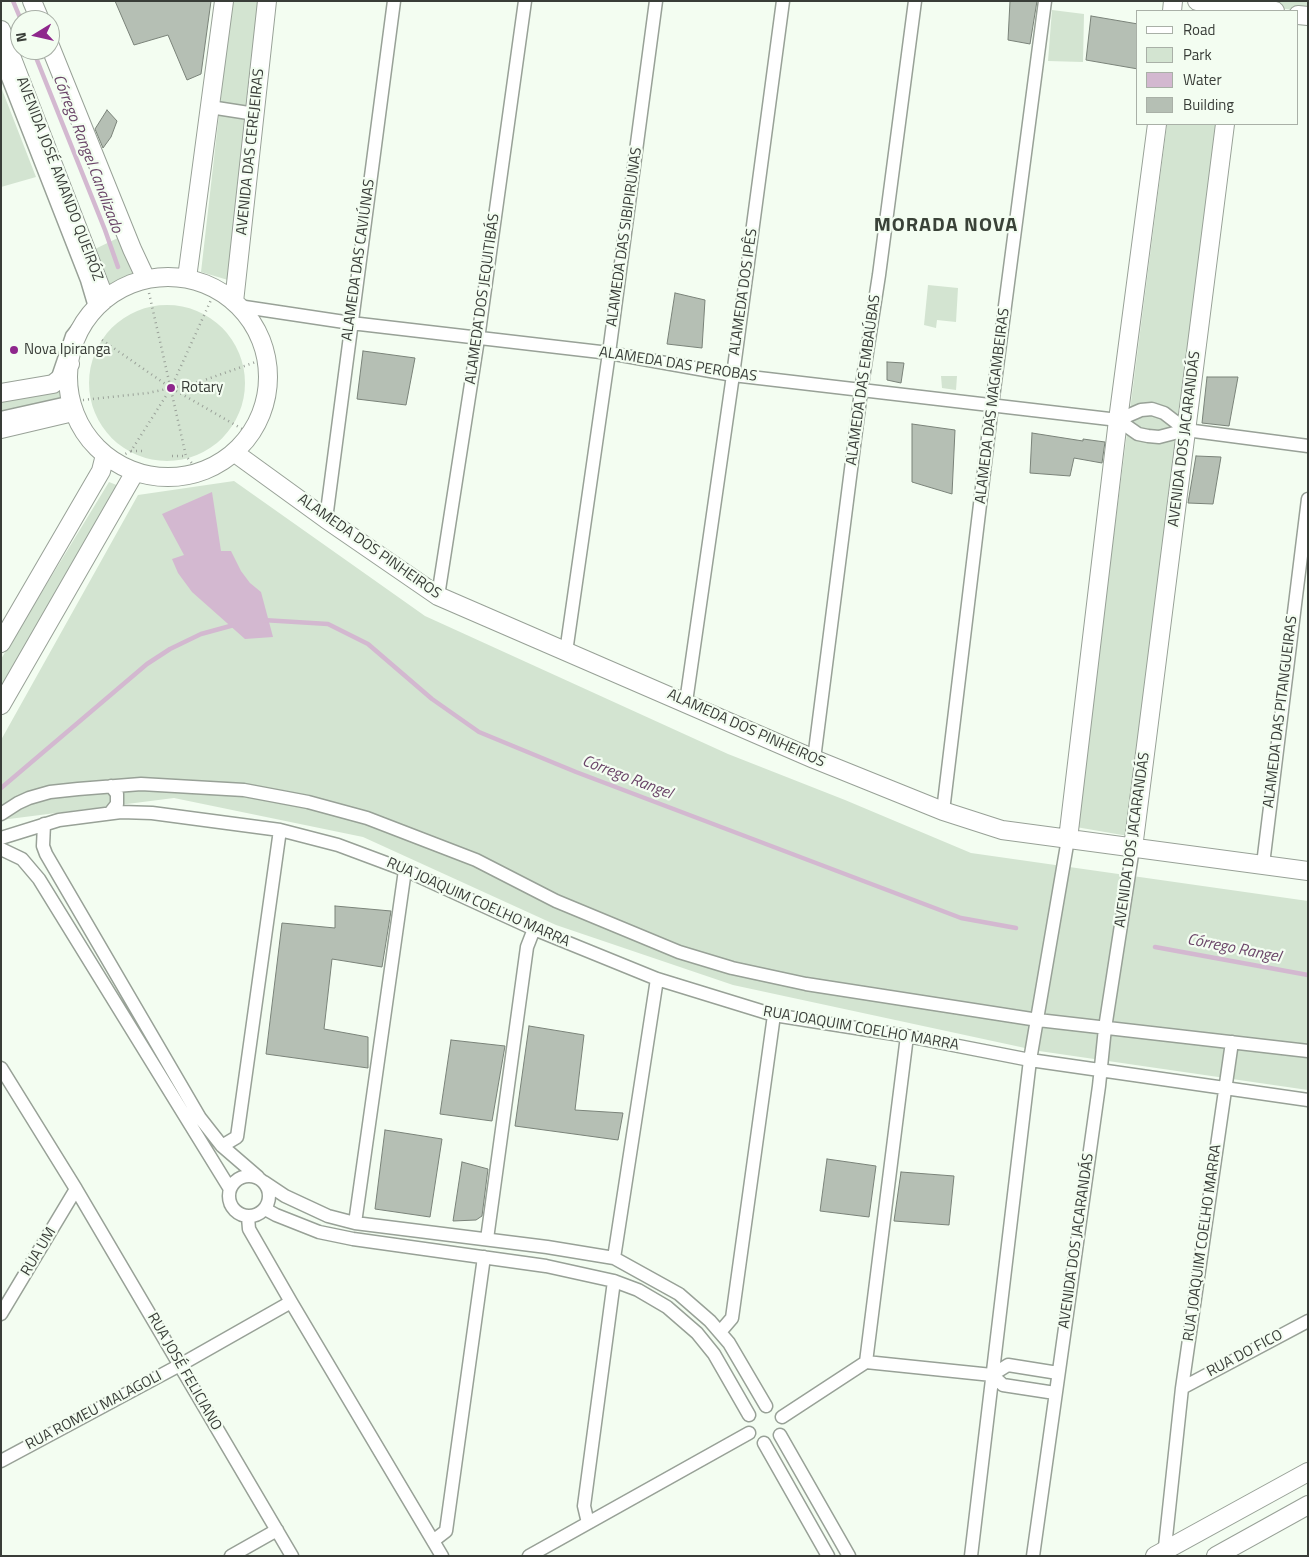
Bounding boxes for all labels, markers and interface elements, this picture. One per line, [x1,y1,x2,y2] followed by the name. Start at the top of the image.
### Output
[10,10,60,60] north arrow
[1136,10,1299,125] legend
[1183,18,1215,41] text: Road
[10,31,32,44] text: N
[1183,43,1212,66] text: Park
[233,68,269,236] street label: AVENIDA DAS CEREJEIRAS
[1183,68,1222,91] text: Water
[48,72,126,236] water label: Córrego Rangel Canalizado
[12,74,106,284] street label: AVENIDA JOSÉ AMANDO QUEIRÓZ
[1183,93,1234,116] text: Building
[604,146,646,328] street label: ALAMEDA DAS SIBIPIRUNAS
[339,178,379,342] street label: ALAMEDA DAS CAVIÚNAS
[462,213,504,385] street label: ALAMEDA DOS JEQUITIBÁS
[872,214,1020,238] district label: MORADA NOVA
[726,228,762,356] street label: ALAMEDA DOS IPÊS
[843,294,885,466] street label: ALAMEDA DAS EMBAÚBAS
[972,307,1014,505] street label: ALAMEDA DAS MAGAMBEIRAS
[24,341,111,359] place label: Nova Ipiranga
[8,344,20,356] marker: Nova Ipiranga
[598,344,758,386] street label: ALAMEDA DAS PEROBAS
[1165,350,1205,528] street label: AVENIDA DOS JACARANDÁS
[181,379,223,397] place label: Rotary
[165,382,177,394] marker: Rotary
[294,491,444,603] street label: ALAMEDA DOS PINHEIROS
[1260,615,1302,809] street label: ALAMEDA DAS PITANGUEIRAS
[664,686,828,772] street label: ALAMEDA DOS PINHEIROS
[1112,751,1154,929] street label: AVENIDA DOS JACARANDÁS
[579,752,675,804] water label: Córrego Rangel
[384,854,572,952] street label: RUA JOAQUIM COELHO MARRA
[1185,930,1283,968] water label: Córrego Rangel
[762,1003,960,1055] street label: RUA JOAQUIM COELHO MARRA
[1180,1143,1226,1343] street label: RUA JOAQUIM COELHO MARRA
[1056,1152,1098,1330] street label: AVENIDA DOS JACARANDÁS
[18,1225,60,1279] street label: RUA UM
[143,1310,225,1434] street label: RUA JOSÉ FELICIANO
[1204,1326,1286,1382] street label: RUA DO FICO
[23,1367,165,1455] street label: RUA ROMEU MALAGOLI

